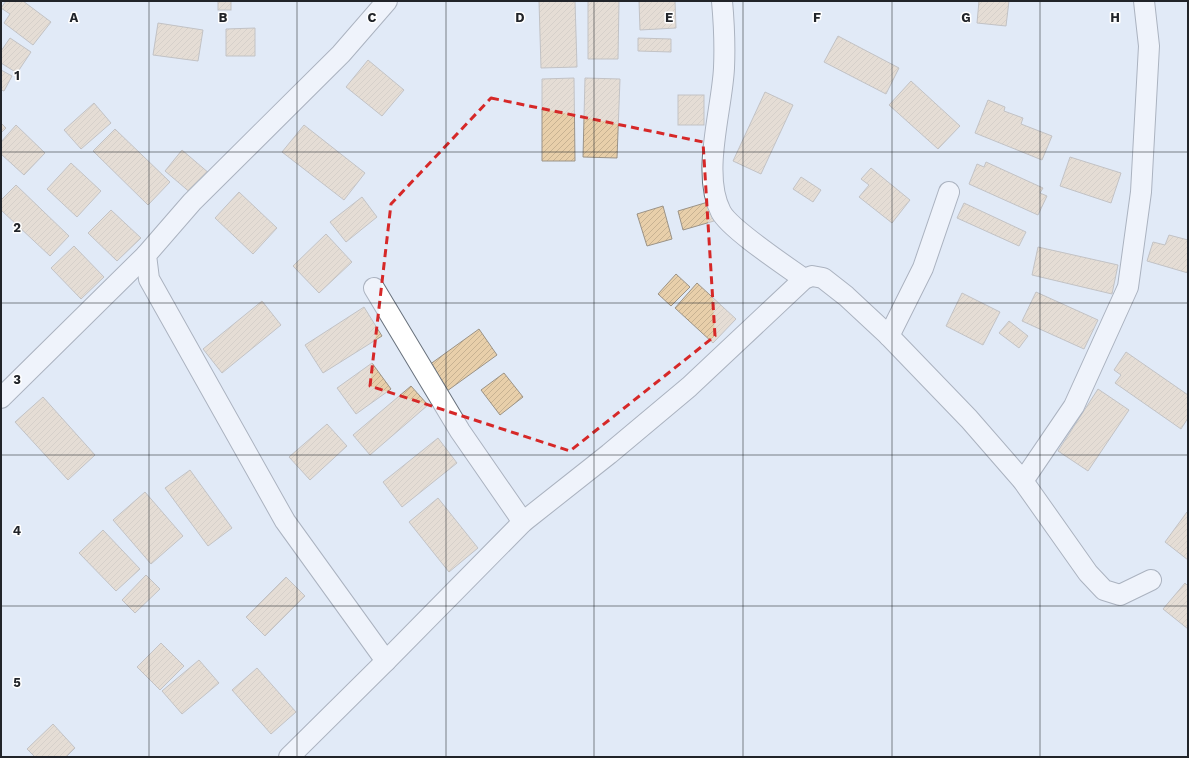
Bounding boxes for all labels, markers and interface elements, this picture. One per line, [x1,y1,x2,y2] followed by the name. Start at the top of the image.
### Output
[70,10,79,25] text: A
[219,10,228,25] text: B
[368,10,377,25] text: C
[515,10,525,25] text: D
[665,10,673,25] text: E
[813,10,821,25] text: F
[961,10,971,25] text: G
[1110,10,1120,25] text: H
[14,68,20,83] text: 1
[13,220,21,235] text: 2
[13,372,21,387] text: 3
[13,523,22,538] text: 4
[13,675,21,690] text: 5

